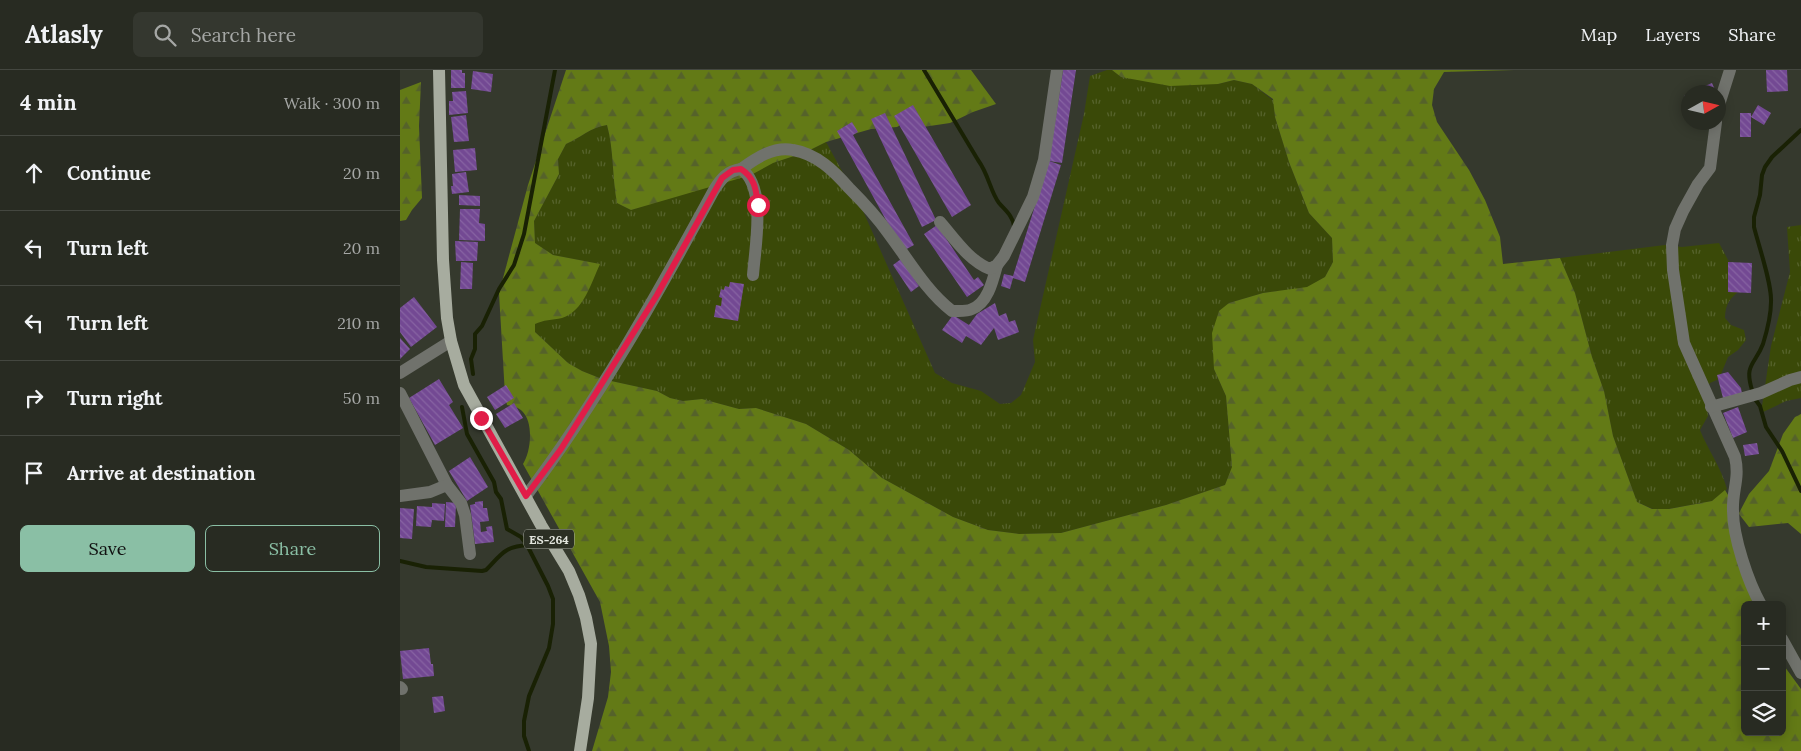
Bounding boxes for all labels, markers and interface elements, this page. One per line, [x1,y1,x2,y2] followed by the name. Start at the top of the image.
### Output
[133,12,483,57] search box
[25,19,103,50] text: Atlasly
[151,21,179,49] icon: search
[191,23,296,47] text: Search here
[1581,23,1617,46] text: Map
[1645,23,1700,46] text: Layers
[1728,23,1776,46] text: Share
[1681,85,1726,130] north arrow
[20,89,77,116] text: 4 min
[284,93,380,113] text: Walk · 300 m
[20,159,48,187] icon: ahead
[67,161,151,185] text: Continue
[343,163,380,183] text: 20 m
[747,194,770,217] route start
[20,234,48,262] icon: left
[67,236,148,260] text: Turn left
[343,238,380,258] text: 20 m
[20,309,48,337] icon: left
[67,311,148,335] text: Turn left
[337,313,380,333] text: 210 m
[20,384,48,412] icon: right
[67,386,163,410] text: Turn right
[343,388,380,408] text: 50 m
[470,407,493,430] route end
[20,459,48,487] icon: arrive
[67,461,256,485] text: Arrive at destination
[20,525,195,572] button: Save
[205,525,380,572] button: Share
[524,529,574,548] road number: ES-264
[1741,601,1786,736] map controls
[1741,601,1786,646] button: +
[1741,646,1786,691] button: −
[1741,691,1786,736] button: layers

